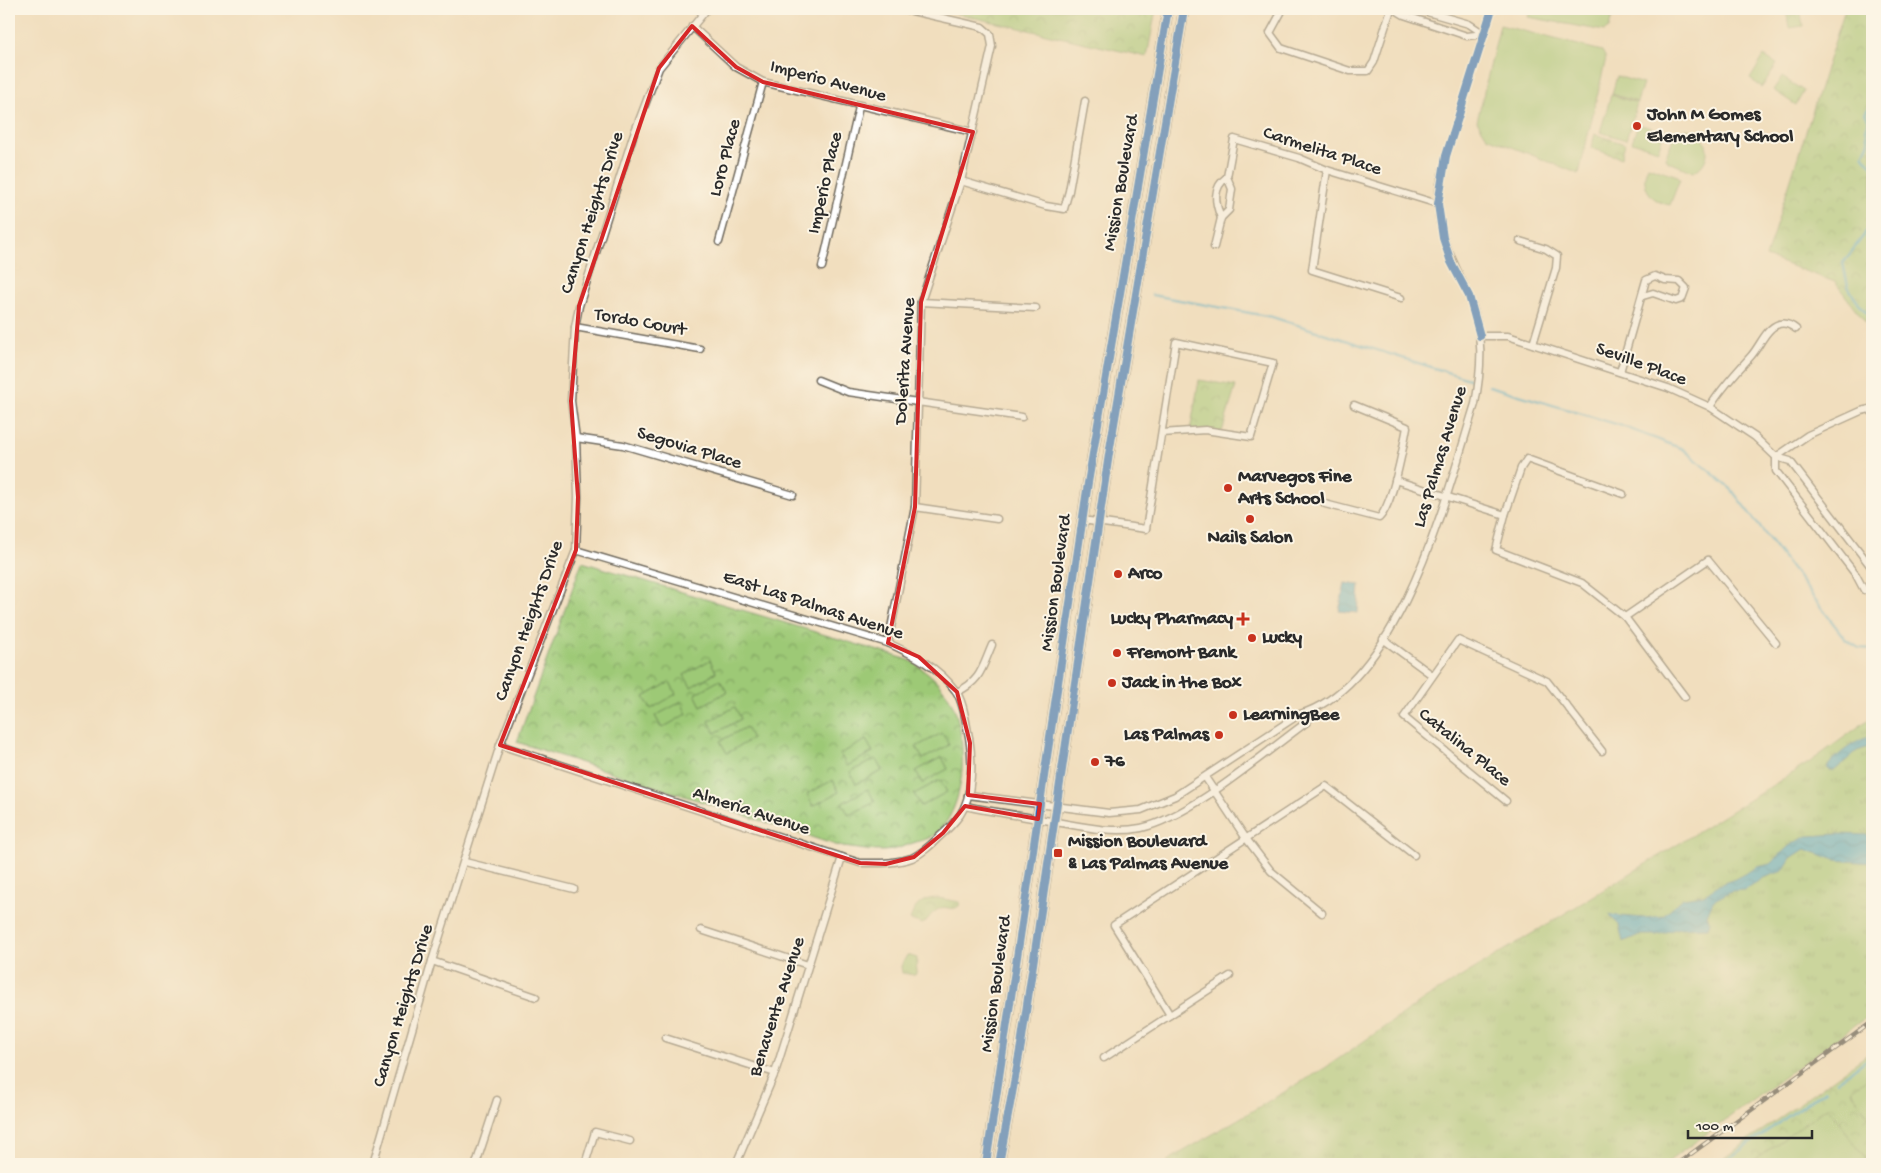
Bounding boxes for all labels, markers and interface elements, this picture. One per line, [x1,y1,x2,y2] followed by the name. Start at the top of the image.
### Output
[767,55,889,109] street label: Imperio Avenue
[1646,104,1793,149] place label: John M Gomes Elementary School
[1099,111,1146,253] street label: Mission Boulevard
[705,116,747,199] street label: Loro Place
[1631,120,1643,132] marker: John M Gomes Elementary School
[1260,122,1384,182] street label: Carmelita Place
[556,129,630,297] street label: Canyon Heights Drive
[803,130,849,236] street label: Imperio Place
[890,297,922,427] street label: Dolerita Avenue
[591,303,690,343] street label: Tordo Court
[1592,338,1690,392] street label: Seville Place
[1409,383,1474,531] street label: Las Palmas Avenue
[634,422,744,476] street label: Segovia Place
[1237,466,1353,511] place label: Marvegos Fine Arts School
[1222,482,1234,494] marker: Marvegos Fine Arts School
[1036,511,1078,653] street label: Mission Boulevard
[1244,513,1256,525] marker: Nails Salon
[1207,527,1294,550] place label: Nails Salon
[490,537,570,704] street label: Canyon Heights Drive
[1127,563,1162,586] place label: Arco
[720,566,906,646] street label: East Las Palmas Avenue
[1112,568,1124,580] marker: Arco
[1111,608,1234,631] place label: Lucky Pharmacy
[1237,613,1249,625] marker: Lucky Pharmacy
[1262,627,1303,650] place label: Lucky
[1246,632,1258,644] marker: Lucky
[1126,642,1238,665] place label: Fremont Bank
[1111,647,1123,659] marker: Fremont Bank
[1121,672,1243,695] place label: Jack in the Box
[1106,677,1118,689] marker: Jack in the Box
[1243,704,1341,727] place label: LearningBee
[1413,704,1515,793] street label: Catalina Place
[1227,709,1239,721] marker: LearningBee
[1124,724,1210,747] place label: Las Palmas
[1213,729,1225,741] marker: Las Palmas
[1104,751,1125,774] place label: 76
[1089,756,1101,768] marker: 76
[690,782,813,842] street label: Almeria Avenue
[1068,831,1229,876] place label: Mission Boulevard & Las Palmas Avenue
[1052,847,1064,859] marker: Mission Boulevard & Las Palmas Avenue
[976,912,1018,1054] street label: Mission Boulevard
[368,922,440,1090] street label: Canyon Heights Drive
[744,934,811,1081] street label: Benavente Avenue
[1688,1108,1812,1140] scale bar
[1695,1118,1734,1136] text: 100 m

